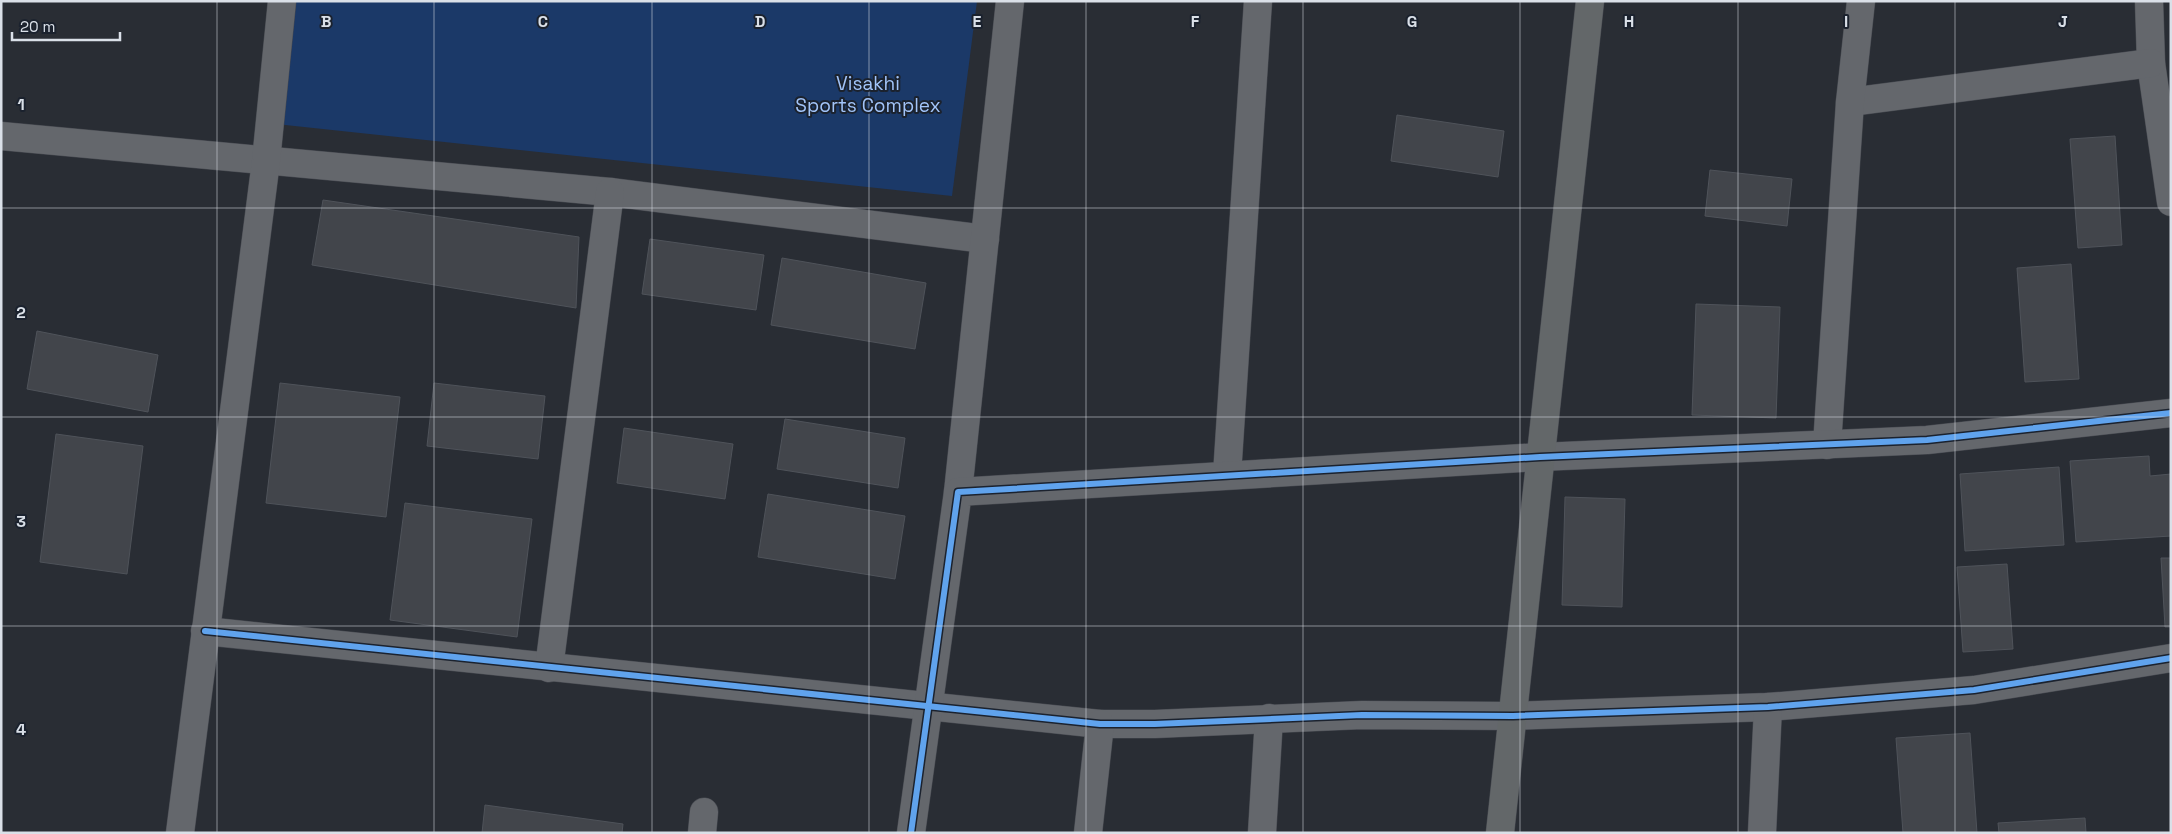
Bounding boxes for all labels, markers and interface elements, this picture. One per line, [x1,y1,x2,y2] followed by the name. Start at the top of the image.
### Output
[12,10,120,42] scale bar
[321,11,331,32] text: B
[538,11,548,32] text: C
[755,11,765,32] text: D
[973,11,982,32] text: E
[1191,11,1200,32] text: F
[1407,11,1417,32] text: G
[1624,11,1634,32] text: H
[1844,11,1848,32] text: I
[2058,11,2068,32] text: J
[20,17,55,36] text: 20 m
[795,71,941,118] park label: Visakhi Sports Complex
[17,94,25,115] text: 1
[16,302,26,323] text: 2
[16,511,26,532] text: 3
[16,719,26,740] text: 4

